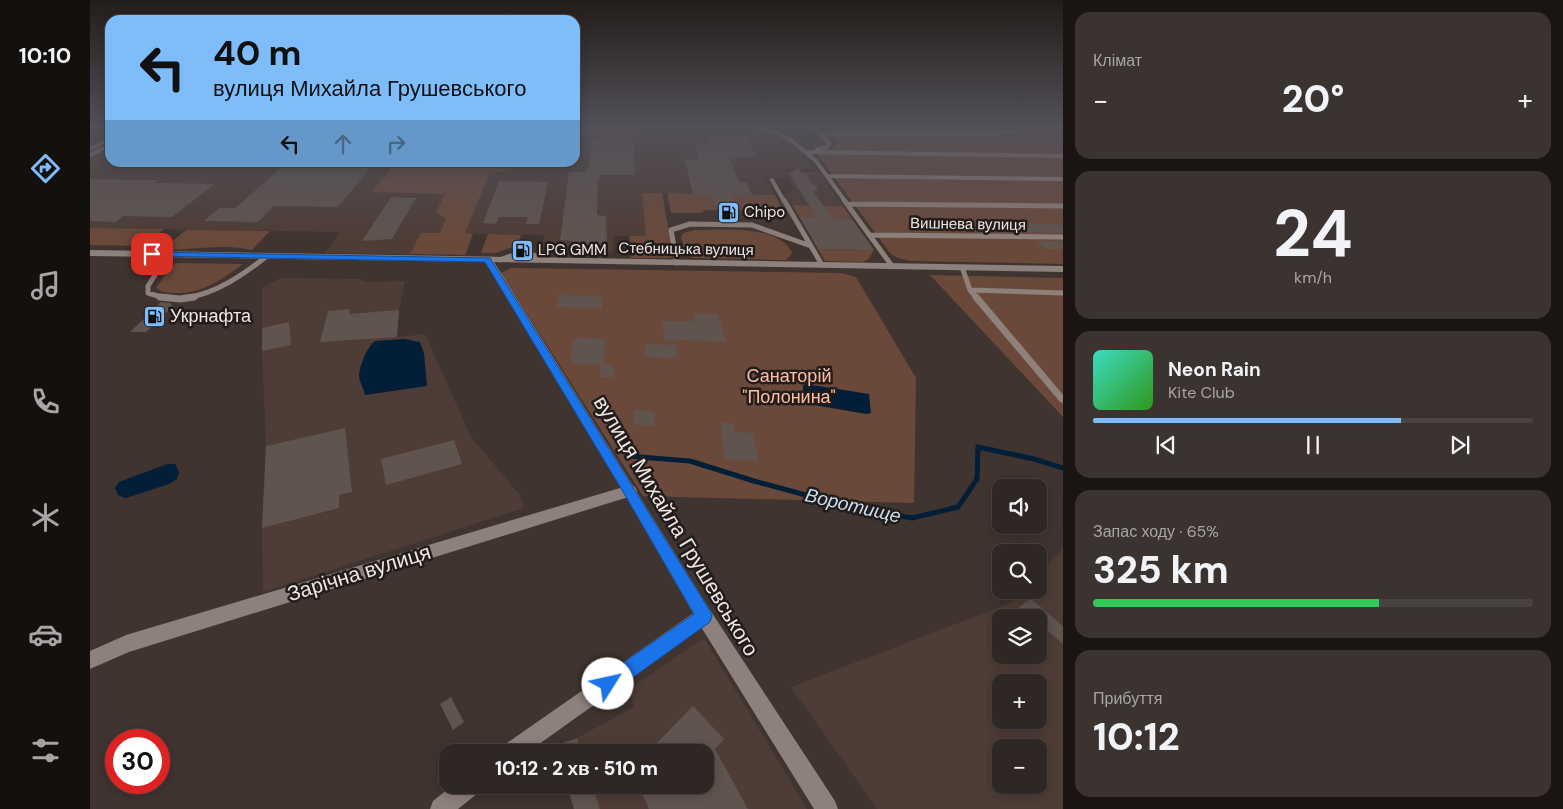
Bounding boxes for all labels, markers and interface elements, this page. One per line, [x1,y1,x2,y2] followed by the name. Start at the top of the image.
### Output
[213,30,302,76] text: 40 m
[130,35,195,100] icon: left
[19,41,71,70] text: 10:10
[1093,50,1142,71] text: Клімат
[213,74,526,103] text: вулиця Михайла Грушевського
[1282,74,1344,124] text: 20°
[1093,82,1108,119] text: −
[1518,82,1533,119] text: +
[276,130,304,158] icon: left
[329,130,357,158] icon: ahead
[382,130,410,158] icon: right
[28,151,63,186] icon: directions
[1273,192,1353,276] text: 24
[716,200,740,224] fuel station icon: Chipo
[744,202,785,222] place label: Chipo
[910,213,1026,235] street label: Вишнева вулиця
[131,233,173,275] pin
[510,238,534,262] fuel station icon: LPG GMM
[618,238,754,260] street label: Стебницька вулиця
[138,240,166,268] icon: arrive
[538,240,607,260] place label: LPG GMM
[1294,267,1332,288] text: km/h
[28,268,63,303] icon: music
[142,304,166,328] fuel station icon: Укрнафта
[170,304,252,328] place label: Укрнафта
[1168,357,1261,382] text: Neon Rain
[742,364,836,409] park label: Санаторій "Полонина"
[1168,382,1235,403] text: Kite Club
[28,384,63,419] icon: phone
[587,391,765,661] street label: вулиця Михайла Грушевського
[1152,431,1180,459] icon: previous
[1299,431,1327,459] icon: pause
[1446,431,1474,459] icon: next
[992,479,1047,794] map controls
[992,479,1047,534] button: sound
[803,482,903,529] water label: Воротище
[28,500,63,535] icon: climate
[1093,521,1219,542] text: Запас ходу · 65%
[284,538,434,608] street label: Зарічна вулиця
[992,544,1047,599] button: search
[1093,545,1229,595] text: 325 km
[992,609,1047,664] button: layers
[28,617,63,652] icon: car
[581,657,633,709] position arrow
[992,674,1047,729] button: +
[1093,688,1162,709] text: Прибуття
[1093,712,1180,762] text: 10:12
[105,729,170,794] speed limit sign: 30
[28,733,63,768] icon: filters
[992,739,1047,794] button: −
[495,756,658,781] text: 10:12 · 2 хв · 510 m

